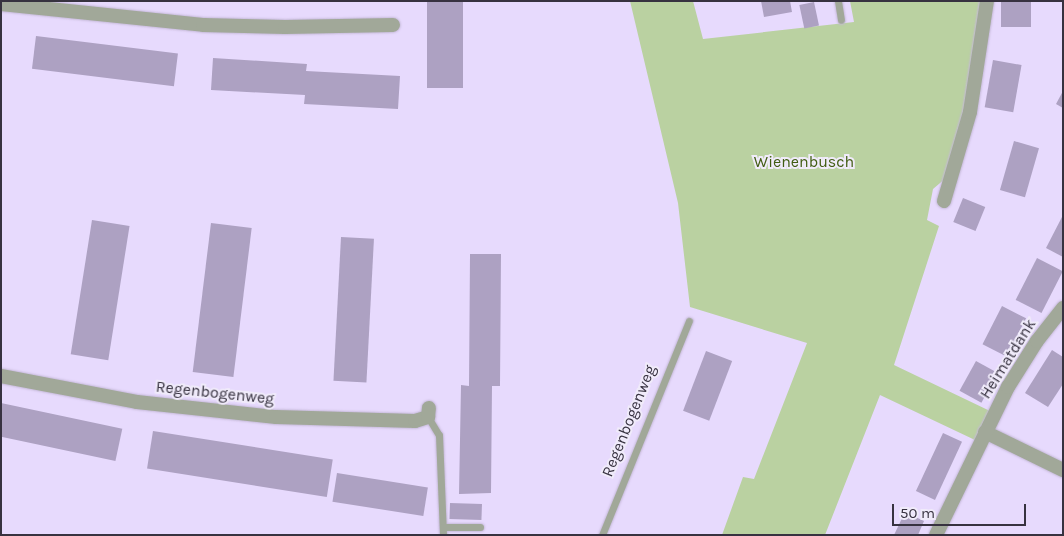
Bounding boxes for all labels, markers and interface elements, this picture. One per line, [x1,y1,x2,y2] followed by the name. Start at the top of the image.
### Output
[754,152,854,172] park label: Wienenbusch
[976,316,1040,402] street label: Heimatdank
[598,362,660,480] street label: Regenbogenweg
[155,377,275,409] street label: Regenbogenweg
[894,494,1028,526] scale bar
[900,504,935,522] text: 50 m

